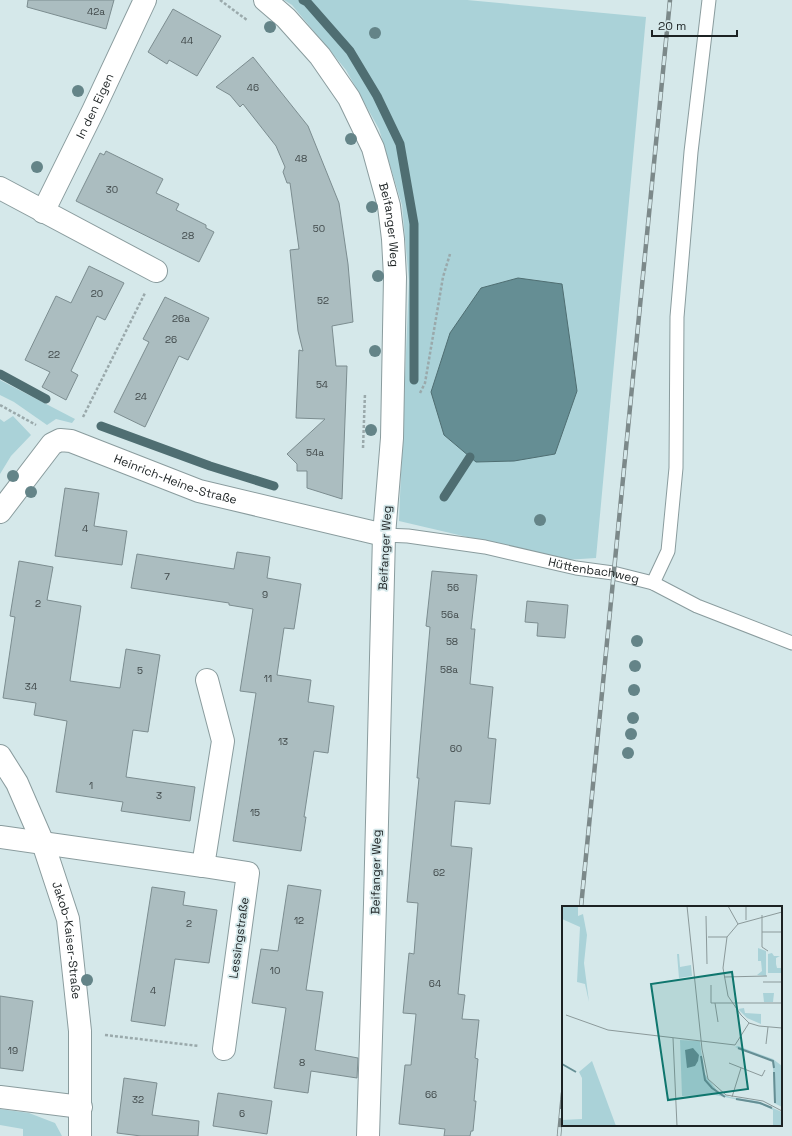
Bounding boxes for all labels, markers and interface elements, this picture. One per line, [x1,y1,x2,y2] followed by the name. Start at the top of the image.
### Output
[87,5,105,18] house number: 42a
[652,12,737,38] scale bar
[658,18,686,34] text: 20 m
[181,34,193,47] house number: 44
[73,71,117,141] street label: In den Eigen
[247,81,259,94] house number: 46
[295,152,307,165] house number: 48
[375,181,402,267] street label: Beifanger Weg
[106,183,118,196] house number: 30
[313,222,325,235] house number: 50
[182,229,194,242] house number: 28
[91,287,103,300] house number: 20
[317,294,329,307] house number: 52
[172,312,190,325] house number: 26a
[165,333,177,346] house number: 26
[48,348,60,361] house number: 22
[316,378,328,391] house number: 54
[135,390,147,403] house number: 24
[306,446,324,459] house number: 54a
[112,451,239,508] street label: Heinrich-Heine-Straße
[375,505,395,591] street label: Beifanger Weg
[82,522,88,535] house number: 4
[547,554,641,587] street label: Hüttenbachweg
[164,570,170,583] house number: 7
[447,581,459,594] house number: 56
[262,588,268,601] house number: 9
[35,597,41,610] house number: 2
[441,608,459,621] house number: 56a
[446,635,458,648] house number: 58
[440,663,458,676] house number: 58a
[137,664,143,677] house number: 5
[264,672,272,685] house number: 11
[25,680,37,693] house number: 34
[278,735,288,748] house number: 13
[450,742,462,755] house number: 60
[89,779,93,792] house number: 1
[156,789,162,802] house number: 3
[250,806,260,819] house number: 15
[367,829,385,915] street label: Beifanger Weg
[433,866,445,879] house number: 62
[48,879,85,1000] street label: Jakob-Kaiser-Straße
[225,896,253,980] street label: Lessingstraße
[562,906,782,1126] inset map
[294,914,304,927] house number: 12
[186,917,192,930] house number: 2
[270,964,280,977] house number: 10
[429,977,441,990] house number: 64
[150,984,156,997] house number: 4
[8,1044,18,1057] house number: 19
[299,1056,305,1069] house number: 8
[425,1088,437,1101] house number: 66
[132,1093,144,1106] house number: 32
[239,1107,245,1120] house number: 6

